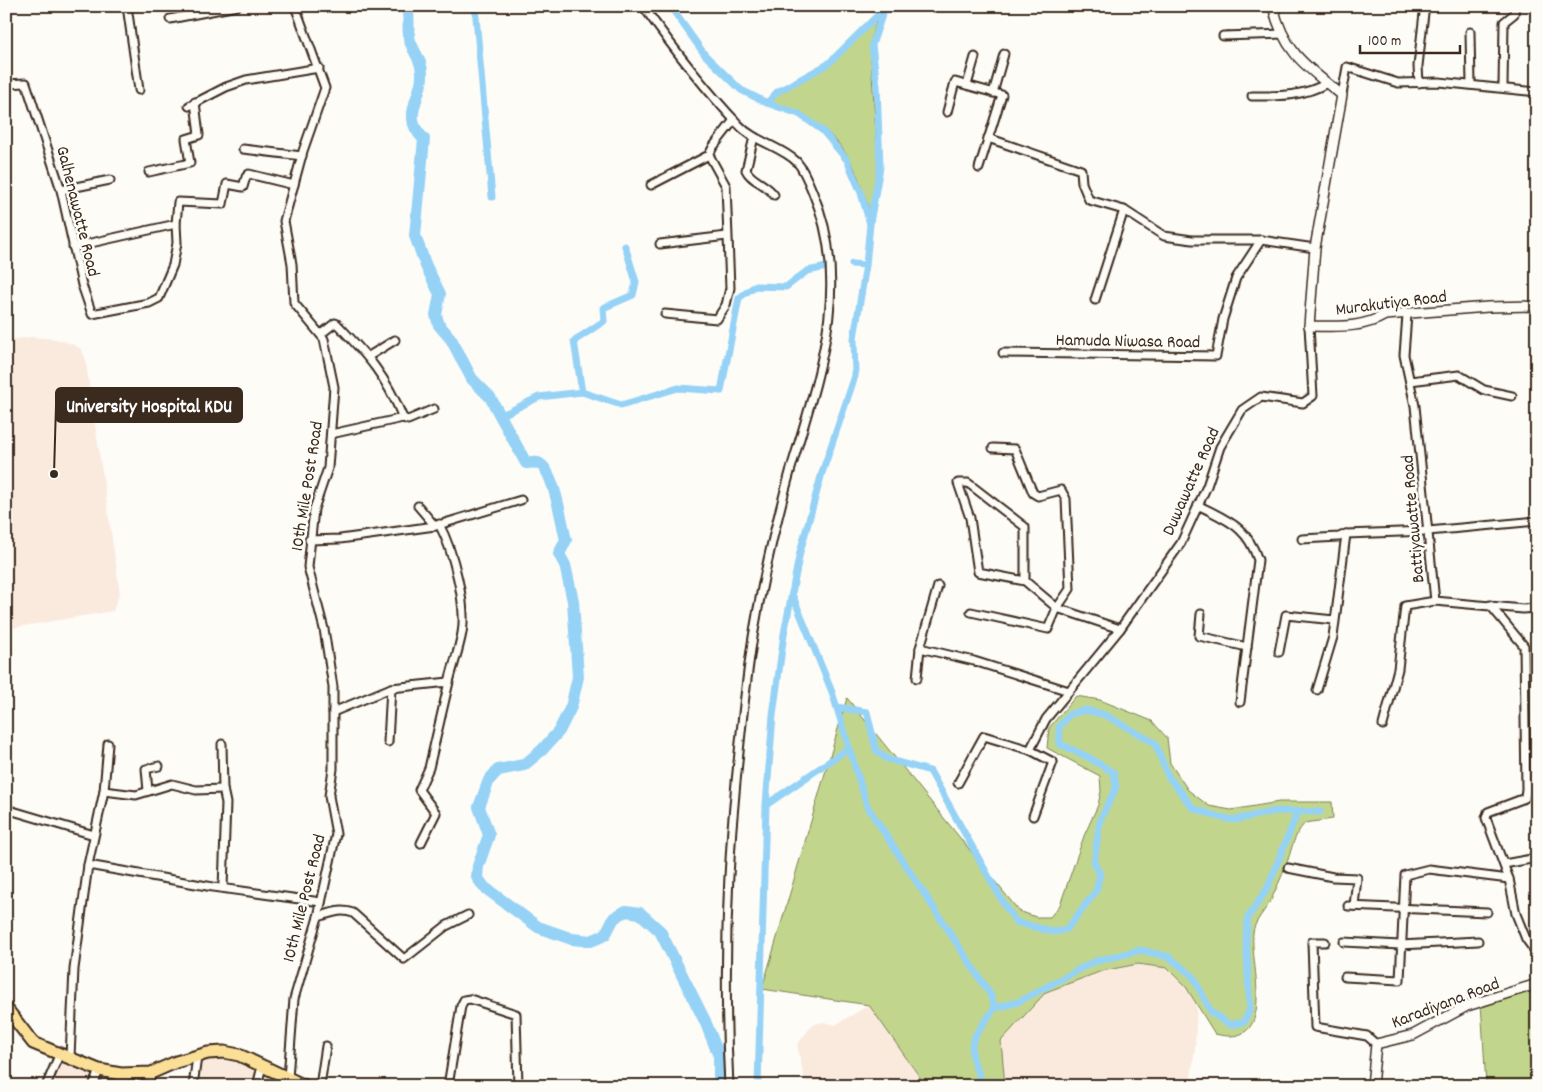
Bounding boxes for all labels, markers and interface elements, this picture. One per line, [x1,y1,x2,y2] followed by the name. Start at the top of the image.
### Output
[1360,22,1460,54] scale bar
[1368,31,1401,53] text: 100 m
[48,144,105,280] street label: Galhenawatte Road
[1334,285,1448,324] street label: Murakutiya Road
[1055,329,1201,356] street label: Hamuda Niwasa Road
[56,388,242,422] callout: University Hospital KDU
[66,395,232,422] text: University Hospital KDU
[286,420,331,553] street label: 10th Mile Post Road
[1157,424,1227,540] street label: Duwawatte Road
[1396,454,1433,584] street label: Battiyawatte Road
[277,832,333,965] street label: 10th Mile Post Road
[1388,972,1504,1036] street label: Karadiyana Road

